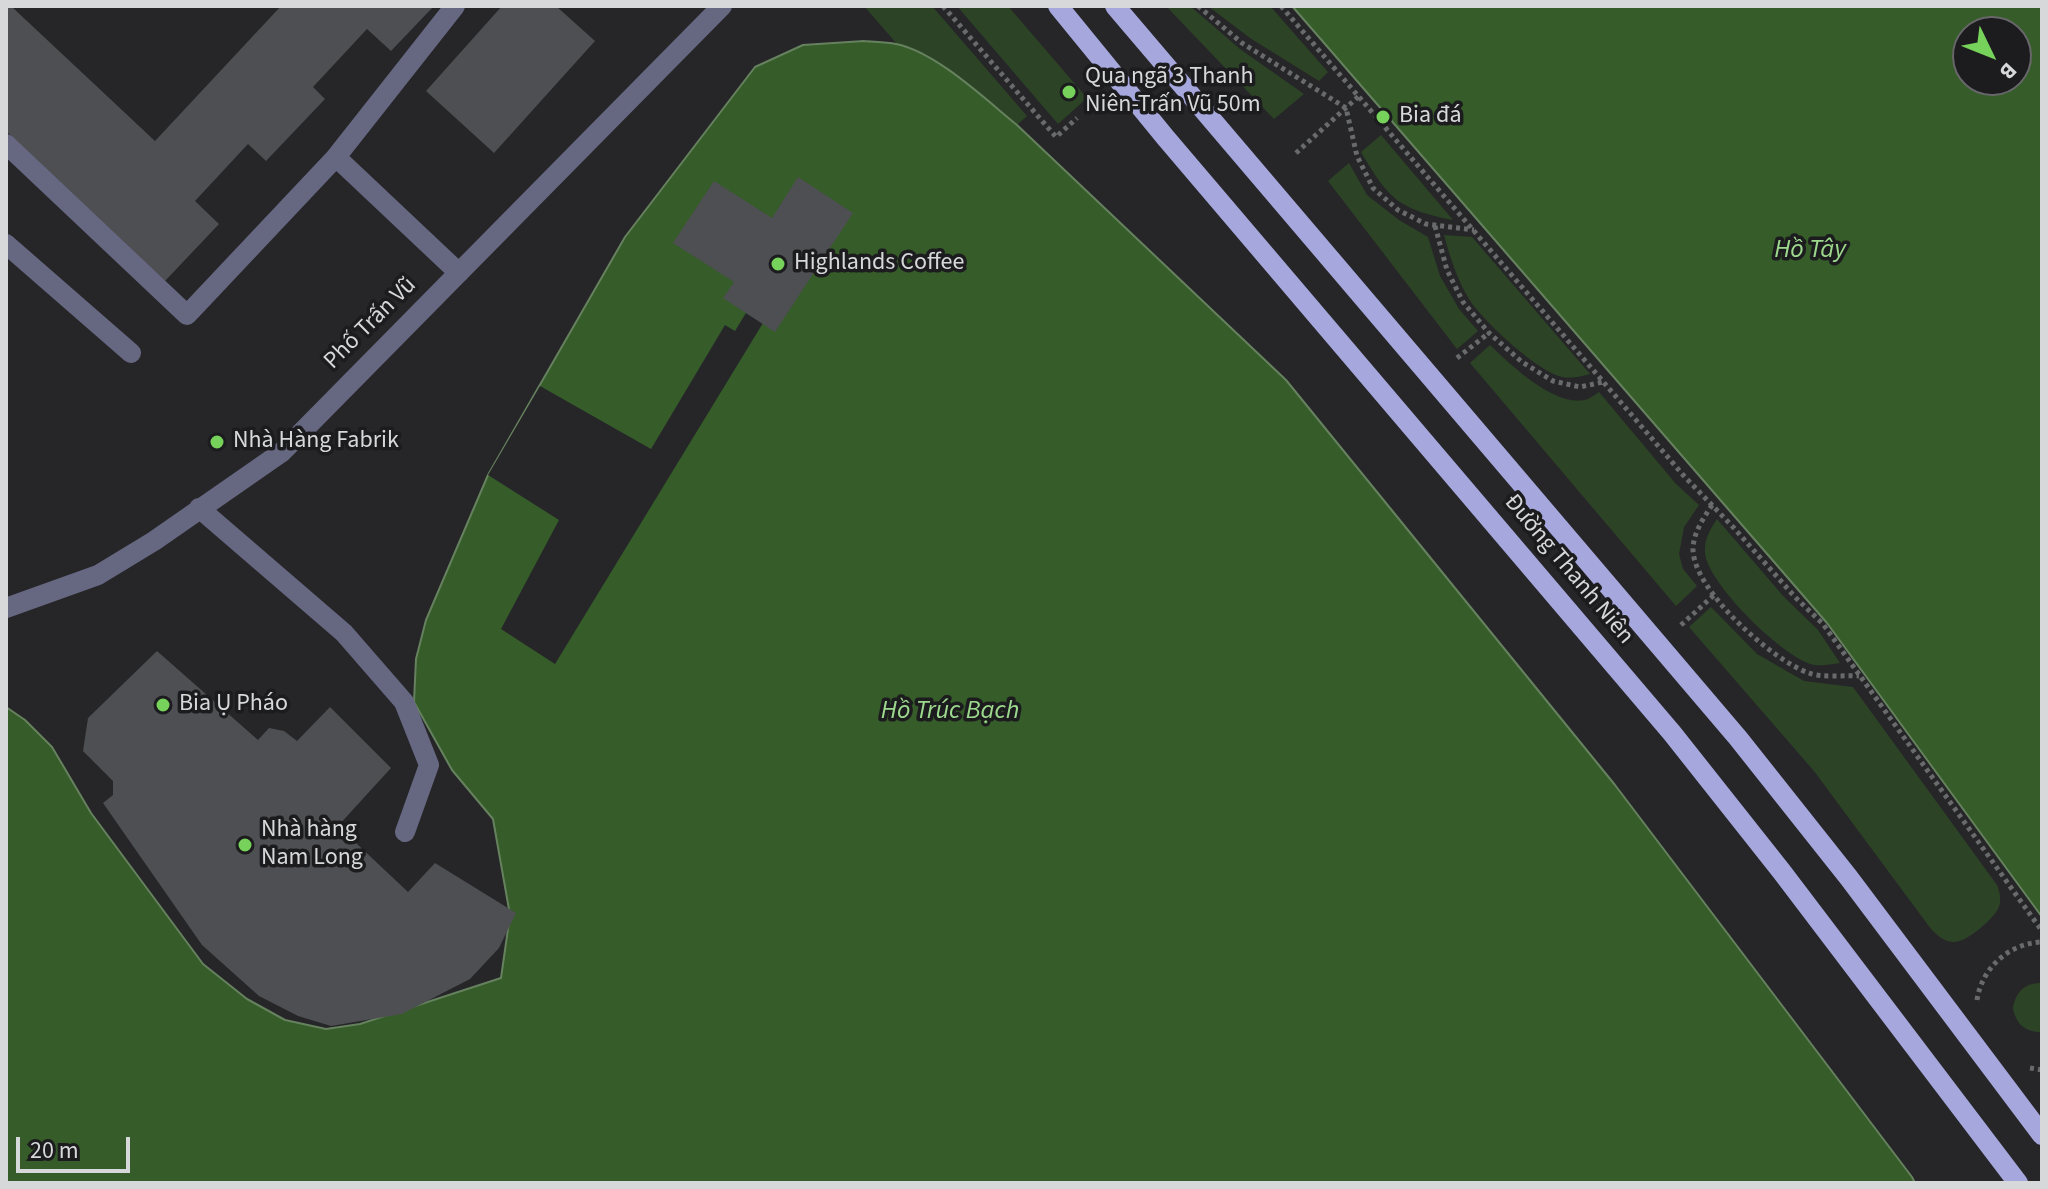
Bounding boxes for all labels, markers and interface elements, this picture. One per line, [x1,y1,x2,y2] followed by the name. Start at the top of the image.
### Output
[1952,16,2032,96] north arrow
[1992,55,2024,87] text: B
[1085,64,1261,120] place label: Qua ngã 3 Thanh Niên-Trấn Vũ 50m
[1060,83,1078,101] marker: Qua ngã 3 Thanh Niên-Trấn Vũ 50m
[1399,103,1461,131] place label: Bia đá
[1374,108,1392,126] marker: Bia đá
[1774,235,1846,267] water label: Hồ Tây
[794,250,964,278] place label: Highlands Coffee
[769,255,787,273] marker: Highlands Coffee
[319,272,423,376] street label: Phố Trấn Vũ
[233,428,399,456] place label: Nhà Hàng Fabrik
[208,433,226,451] marker: Nhà Hàng Fabrik
[1497,489,1639,651] street label: Đường Thanh Niên
[179,691,288,719] place label: Bia Ụ Pháo
[154,696,172,714] marker: Bia Ụ Pháo
[881,696,1019,728] water label: Hồ Trúc Bạch
[261,817,363,873] place label: Nhà hàng Nam Long
[236,836,254,854] marker: Nhà hàng Nam Long
[20,1121,134,1171] scale bar
[30,1133,79,1168] text: 20 m

